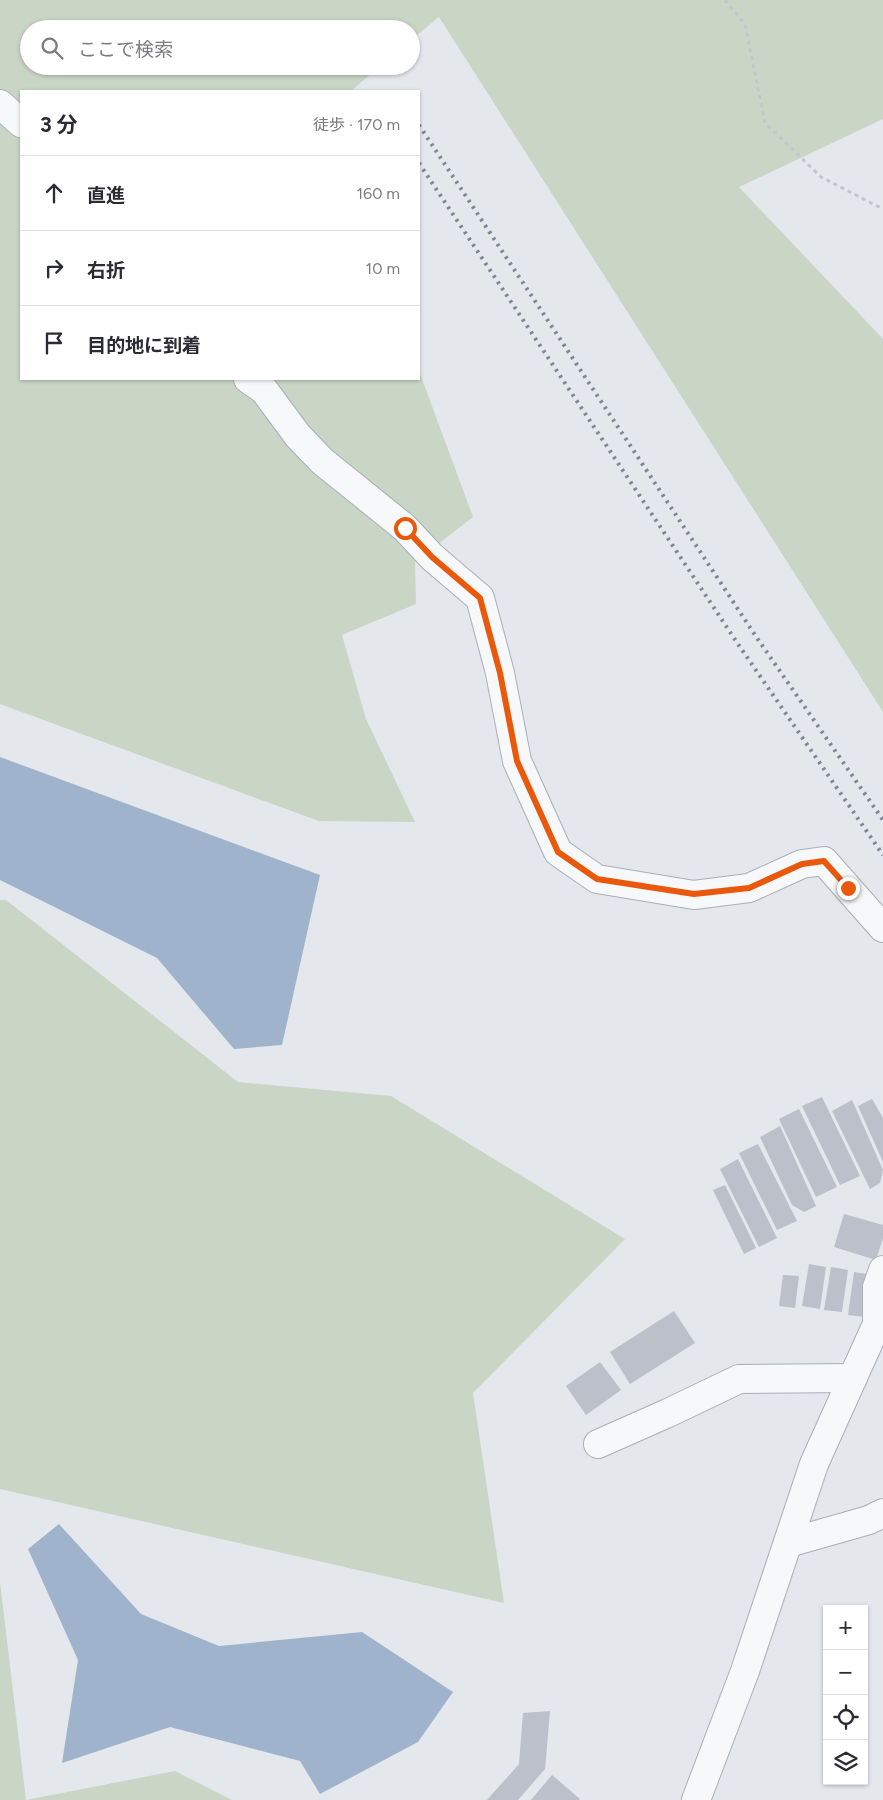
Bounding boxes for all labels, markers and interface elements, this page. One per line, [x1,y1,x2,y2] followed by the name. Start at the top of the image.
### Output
[20,20,420,75] search box
[38,34,66,62] icon: search
[78,38,173,61] text: ここで検索
[40,112,78,137] text: 3 分
[313,115,400,134] text: 徒歩 · 170 m
[40,179,68,207] icon: ahead
[87,184,125,207] text: 直進
[357,184,400,203] text: 160 m
[40,254,68,282] icon: right
[87,259,125,282] text: 右折
[366,259,400,278] text: 10 m
[40,329,68,357] icon: arrive
[87,334,201,357] text: 目的地に到着
[394,517,417,540] route start
[837,877,860,900] route end
[823,1605,868,1785] map controls
[823,1605,868,1650] button: +
[823,1650,868,1695] button: −
[823,1695,868,1740] button: locate
[823,1740,868,1785] button: layers

